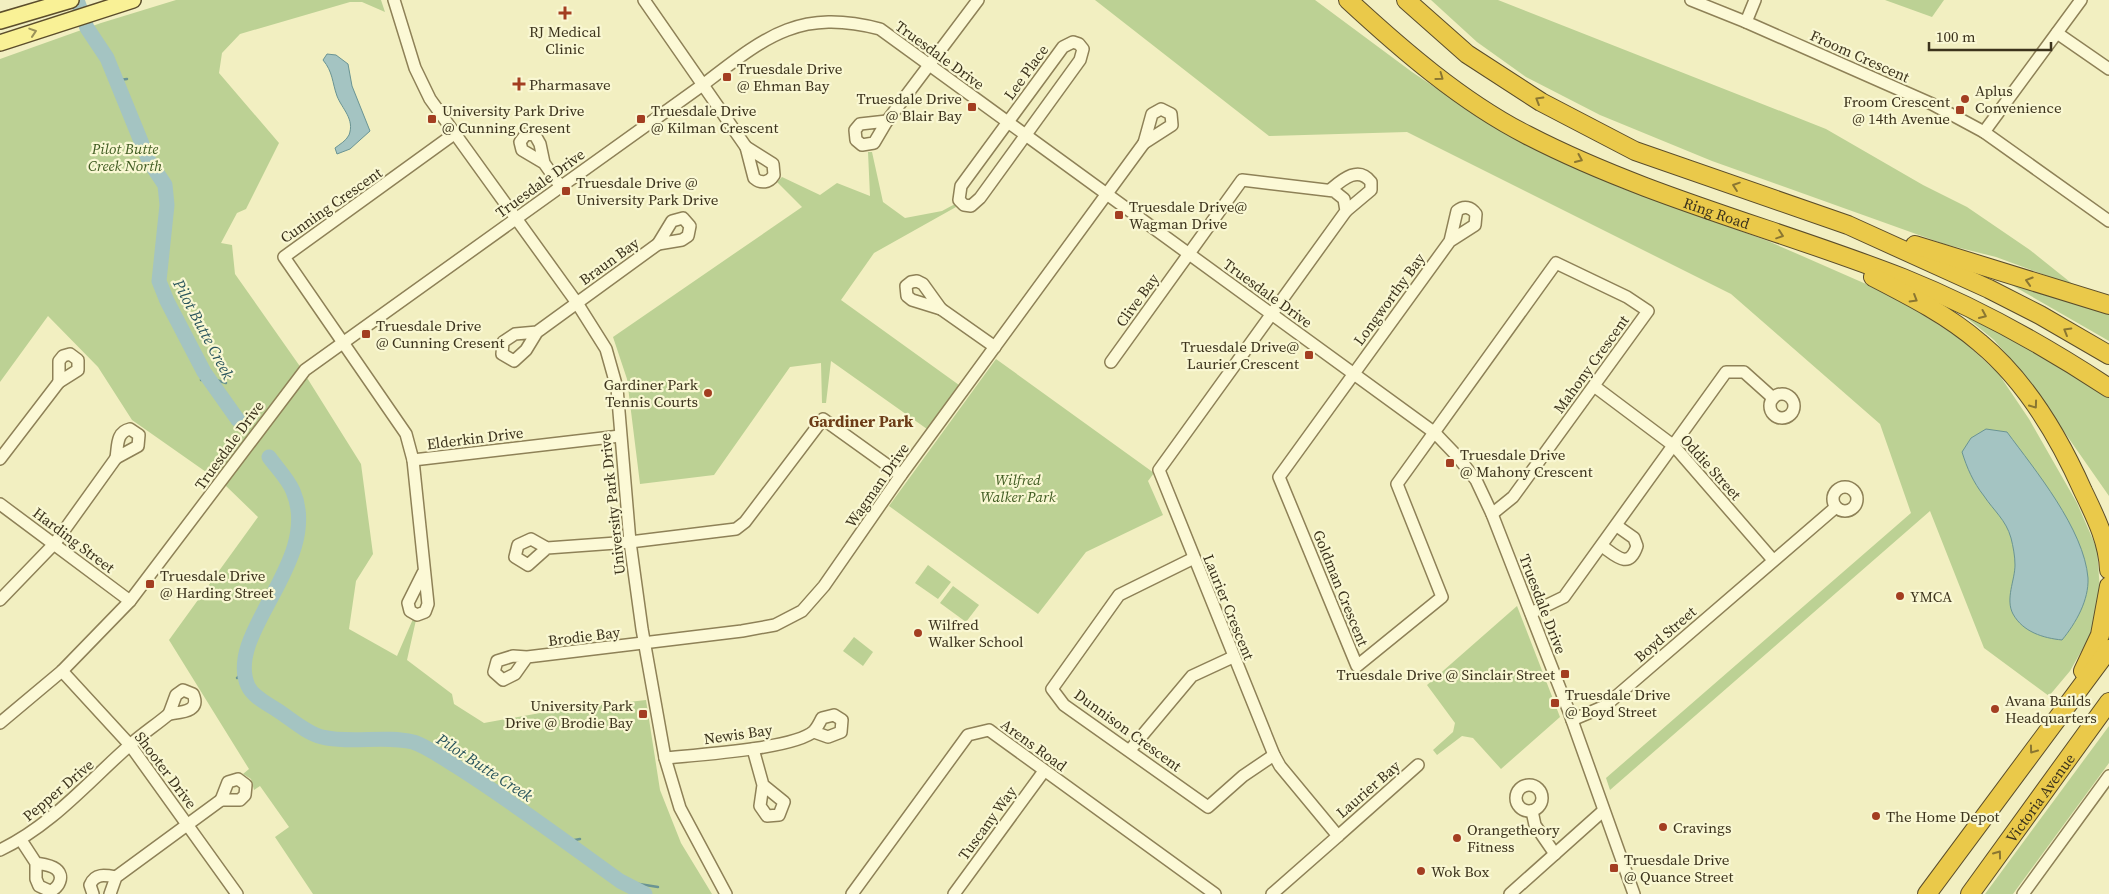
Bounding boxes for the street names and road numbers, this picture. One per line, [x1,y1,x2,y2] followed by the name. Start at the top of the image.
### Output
[891,16,989,95] street label: Truesdale Drive
[1807,25,1913,87] street label: Froom Crescent
[999,40,1053,104] street label: Lee Place
[491,143,589,222] street label: Truesdale Drive
[276,162,386,248] street label: Cunning Crescent
[1681,191,1753,234] street label: Ring Road
[575,232,643,290] street label: Braun Bay
[1348,248,1430,349] street label: Longworthy Bay
[1219,254,1317,333] street label: Truesdale Drive
[1111,269,1164,331] street label: Clive Bay
[1548,311,1634,417] street label: Mahony Crescent
[190,396,269,494] street label: Truesdale Drive
[425,422,525,454] street label: Elderkin Drive
[1676,429,1746,505] street label: Oddie Street
[594,432,630,576] street label: University Park Drive
[840,438,914,531] street label: Wagman Drive
[29,502,119,578] street label: Harding Street
[1308,527,1374,649] street label: Goldman Crescent
[1198,551,1260,663] street label: Laurier Crescent
[1514,551,1572,657] street label: Truesdale Drive
[1630,601,1701,667] street label: Boyd Street
[547,621,622,651] street label: Brodie Bay
[1070,684,1186,776] street label: Dunnison Crescent
[997,714,1072,776] street label: Arens Road
[702,719,774,749] street label: Newis Bay
[130,727,202,813] street label: Shooter Drive
[2000,748,2080,847] street label: Victoria Avenue
[18,754,98,826] street label: Pepper Drive
[1332,755,1405,823] street label: Laurier Bay
[953,781,1021,864] street label: Tuscany Way

